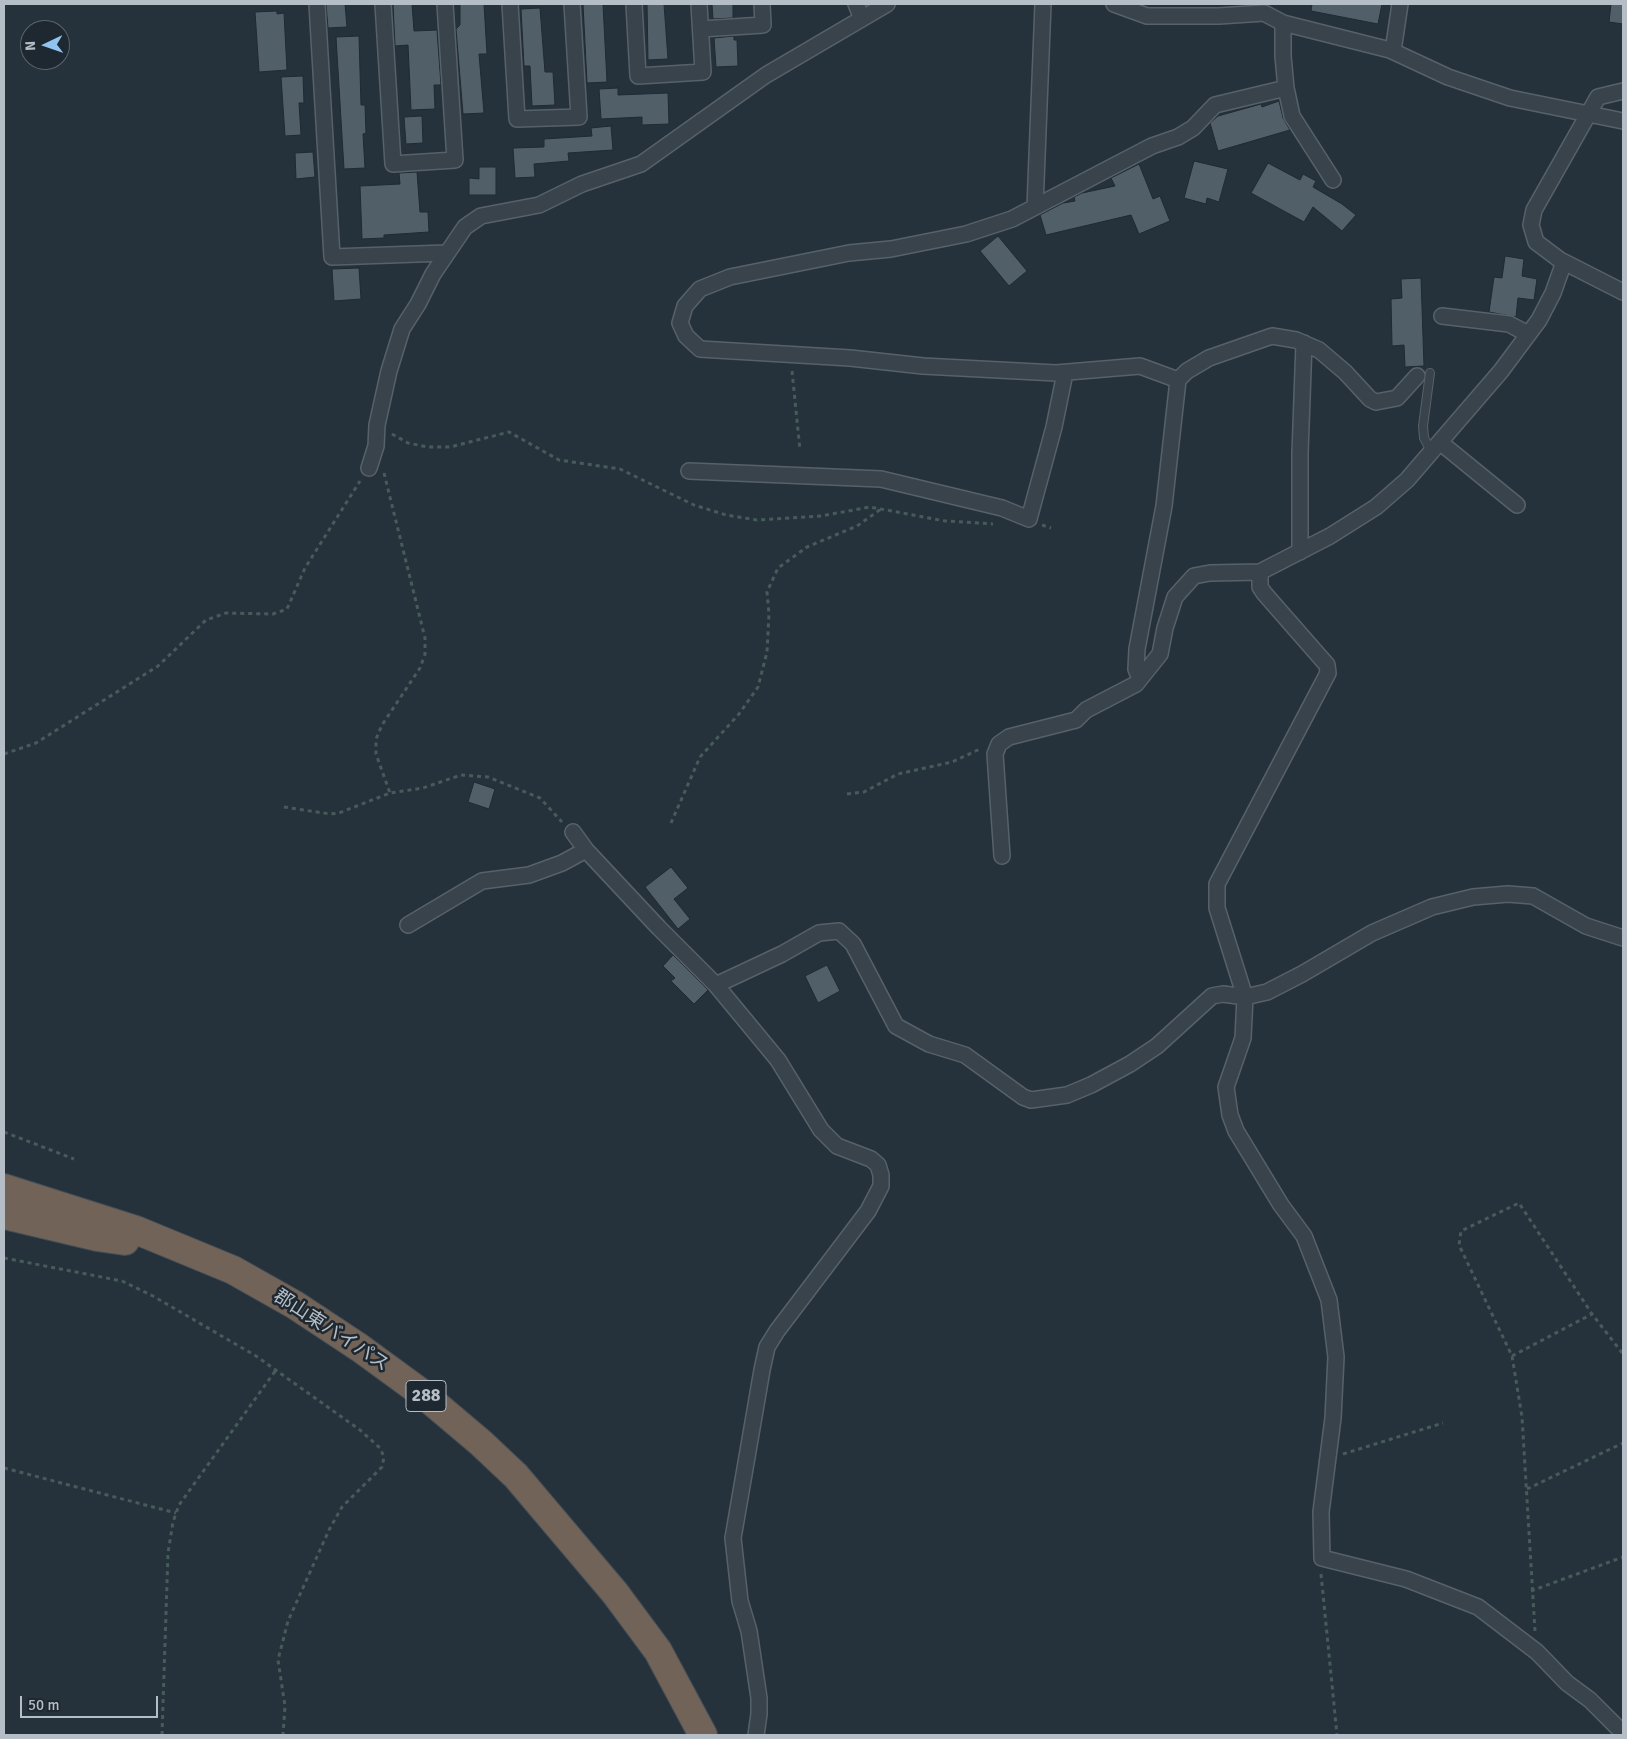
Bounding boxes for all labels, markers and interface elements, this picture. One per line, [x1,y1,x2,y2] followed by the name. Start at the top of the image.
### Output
[20,20,70,70] north arrow
[22,40,39,51] text: N
[269,1285,393,1377] street label: 郡山東バイパス
[406,1380,446,1412] road number: 288
[22,1686,160,1718] scale bar
[28,1696,59,1714] text: 50 m

